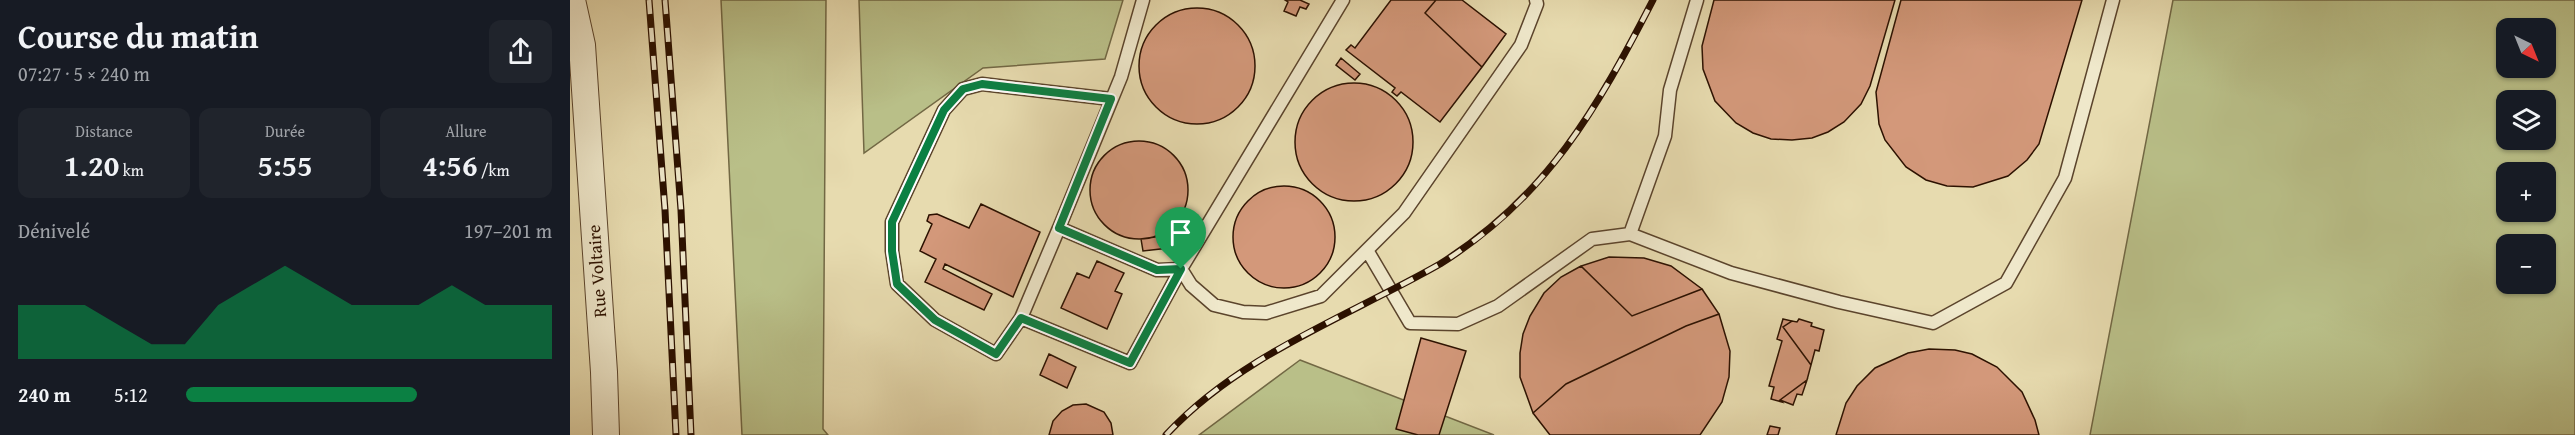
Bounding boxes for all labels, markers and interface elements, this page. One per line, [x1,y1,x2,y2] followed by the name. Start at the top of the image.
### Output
[18,12,259,60] text: Course du matin
[2496,18,2556,78] north arrow
[2496,18,2556,294] map controls
[489,20,552,83] button: share
[18,59,150,88] text: 07:27 · 5 × 240 m
[2496,90,2556,150] button: layers
[75,119,133,143] text: Distance
[265,119,305,143] text: Durée
[445,119,487,143] text: Allure
[64,143,119,187] text: 1.20
[257,143,313,187] text: 5:55
[422,143,477,187] text: 4:56
[119,158,144,182] text: km
[477,158,510,182] text: /km
[2496,162,2556,222] button: +
[1155,207,1206,269] pin
[18,216,90,245] text: Dénivelé
[464,216,552,245] text: 197–201 m
[1164,216,1197,249] icon: arrive
[580,224,613,318] street label: Rue Voltaire
[2496,234,2556,294] button: −
[18,380,71,409] text: 240 m
[114,380,148,409] text: 5:12

